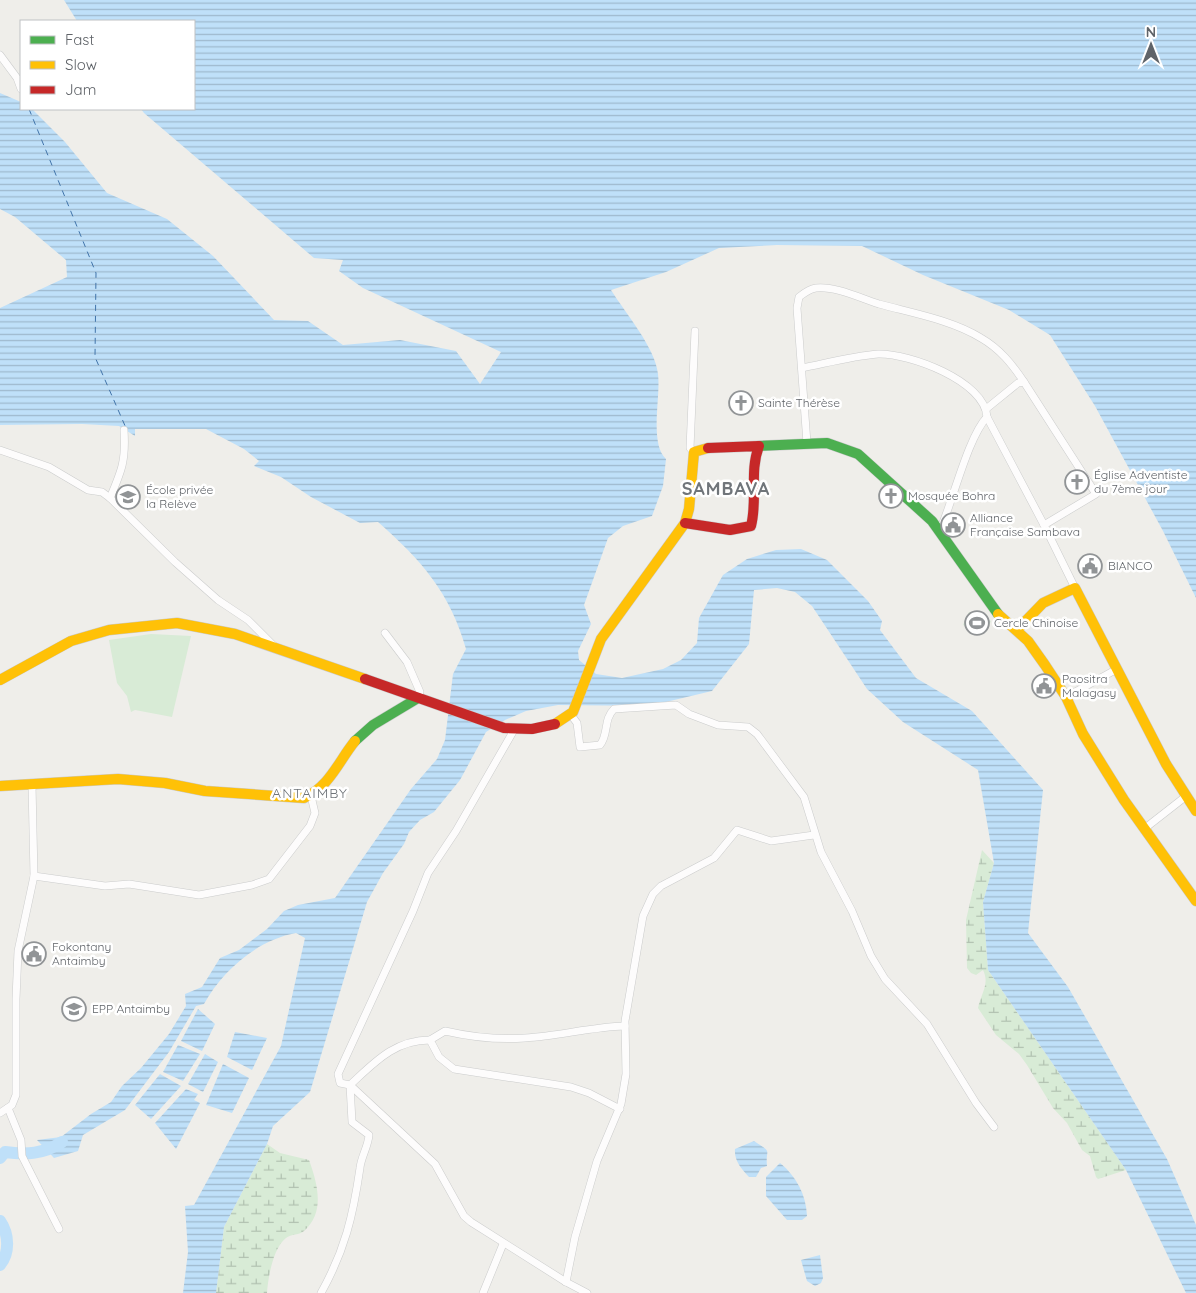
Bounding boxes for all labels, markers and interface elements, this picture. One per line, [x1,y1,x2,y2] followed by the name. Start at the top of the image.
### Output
[20,20,195,110] legend
[1126,20,1176,70] north arrow
[1146,23,1156,41] text: N
[65,30,94,49] text: Fast
[65,55,97,74] text: Slow
[65,80,96,99] text: Jam
[728,390,754,416] church icon: Sainte Thérèse
[758,395,840,410] place label: Sainte Thérèse
[1094,467,1188,496] place label: Église Adventiste du 7ème jour
[1064,469,1090,495] church icon: Église Adventiste du 7ème jour
[682,477,770,500] district label: SAMBAVA
[146,482,214,511] place label: École privée la Relève
[878,483,904,509] church icon: Mosquée Bohra
[115,484,141,510] school or university icon: École privée la Relève
[908,488,995,503] place label: Mosquée Bohra
[970,510,1080,539] place label: Alliance Française Sambava
[940,512,966,538] public building icon: Alliance Française Sambava
[1077,553,1103,579] public building icon: BIANCO
[1108,558,1152,573] place label: BIANCO
[964,610,990,636] sports icon: Cercle Chinoise
[994,615,1078,630] place label: Cercle Chinoise
[1062,671,1116,700] place label: Paositra Malagasy
[1031,673,1057,699] public building icon: Paositra Malagasy
[272,784,348,802] district label: ANTAIMBY
[52,939,111,968] place label: Fokontany Antaimby
[21,941,47,967] public building icon: Fokontany Antaimby
[61,996,87,1022] school or university icon: EPP Antaimby
[92,1001,170,1016] place label: EPP Antaimby

